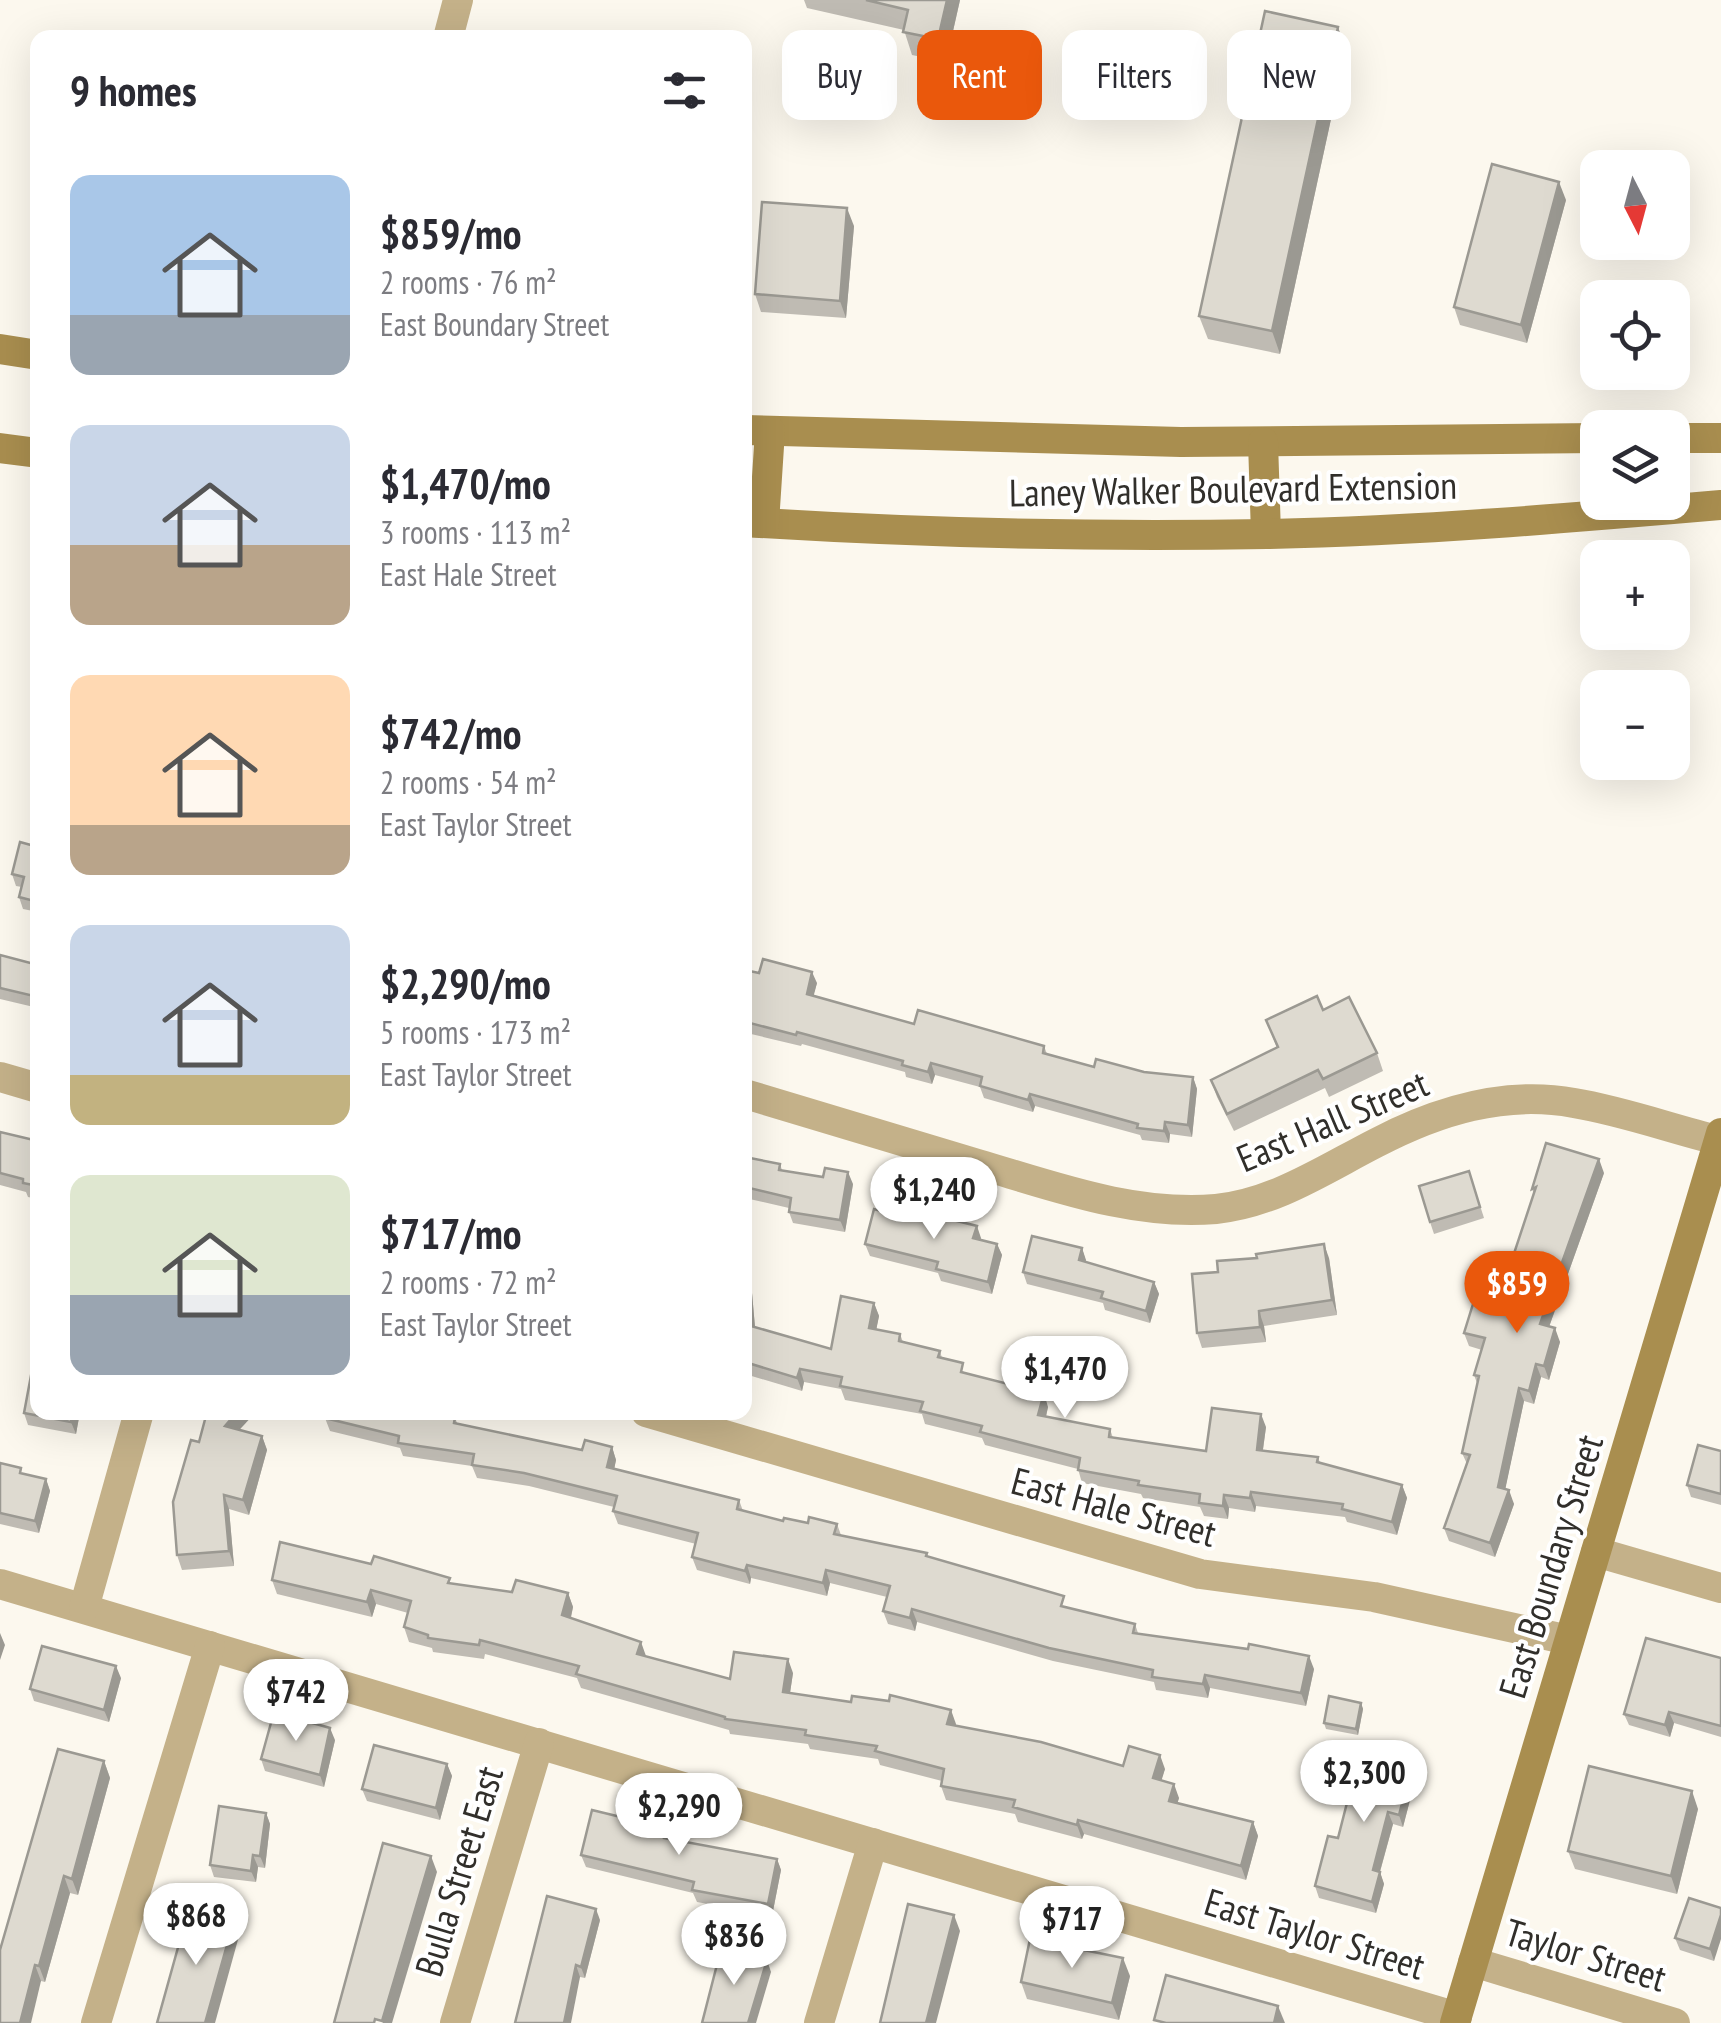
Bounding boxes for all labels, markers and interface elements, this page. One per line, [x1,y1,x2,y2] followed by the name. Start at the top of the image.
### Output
[782,30,897,120] chip: Buy
[917,30,1042,120] chip: Rent
[1062,30,1207,120] chip: Filters
[1227,30,1351,120] chip: New
[70,63,197,118] text: 9 homes
[657,63,712,118] icon: filters
[1580,150,1690,260] north arrow
[1580,150,1690,780] map controls
[380,206,522,261] text: $859/mo
[150,215,270,335] icon: home
[380,261,557,303] text: 2 rooms · 76 m²
[1580,280,1690,390] button: locate
[380,303,609,345] text: East Boundary Street
[1580,410,1690,520] button: layers
[380,456,551,511] text: $1,470/mo
[1009,460,1457,516] street label: Laney Walker Boulevard Extension
[150,465,270,585] icon: home
[380,511,571,553] text: 3 rooms · 113 m²
[1580,540,1690,650] button: +
[380,553,557,595] text: East Hale Street
[1580,670,1690,780] button: −
[380,706,522,761] text: $742/mo
[150,715,270,835] icon: home
[380,761,557,803] text: 2 rooms · 54 m²
[380,803,572,845] text: East Taylor Street
[380,956,551,1011] text: $2,290/mo
[150,965,270,1085] icon: home
[380,1011,571,1053] text: 5 rooms · 173 m²
[380,1053,572,1095] text: East Taylor Street
[1229,1058,1435,1182] street label: East Hall Street
[853,1157,1015,1242] pin: $1,240
[892,1168,976,1210] text: $1,240
[380,1206,522,1261] text: $717/mo
[150,1215,270,1335] icon: home
[1458,1251,1576,1336] pin: $859
[380,1261,557,1303] text: 2 rooms · 72 m²
[1486,1262,1548,1304] text: $859
[380,1303,572,1345] text: East Taylor Street
[984,1336,1146,1421] pin: $1,470
[1023,1347,1107,1389] text: $1,470
[1487,1428,1613,1703] street label: East Boundary Street
[1006,1455,1222,1557] street label: East Hale Street
[237,1659,355,1744] pin: $742
[265,1670,327,1712] text: $742
[1283,1740,1445,1825] pin: $2,300
[1322,1751,1406,1793] text: $2,300
[403,1760,513,1982] street label: Bulla Street East
[598,1773,760,1858] pin: $2,290
[637,1784,721,1826] text: $2,290
[1199,1876,1431,1990] street label: East Taylor Street
[137,1883,255,1968] pin: $868
[1013,1886,1131,1971] pin: $717
[165,1894,227,1936] text: $868
[1041,1897,1103,1939] text: $717
[675,1903,793,1988] pin: $836
[1500,1906,1673,2002] street label: Taylor Street
[703,1914,765,1956] text: $836

